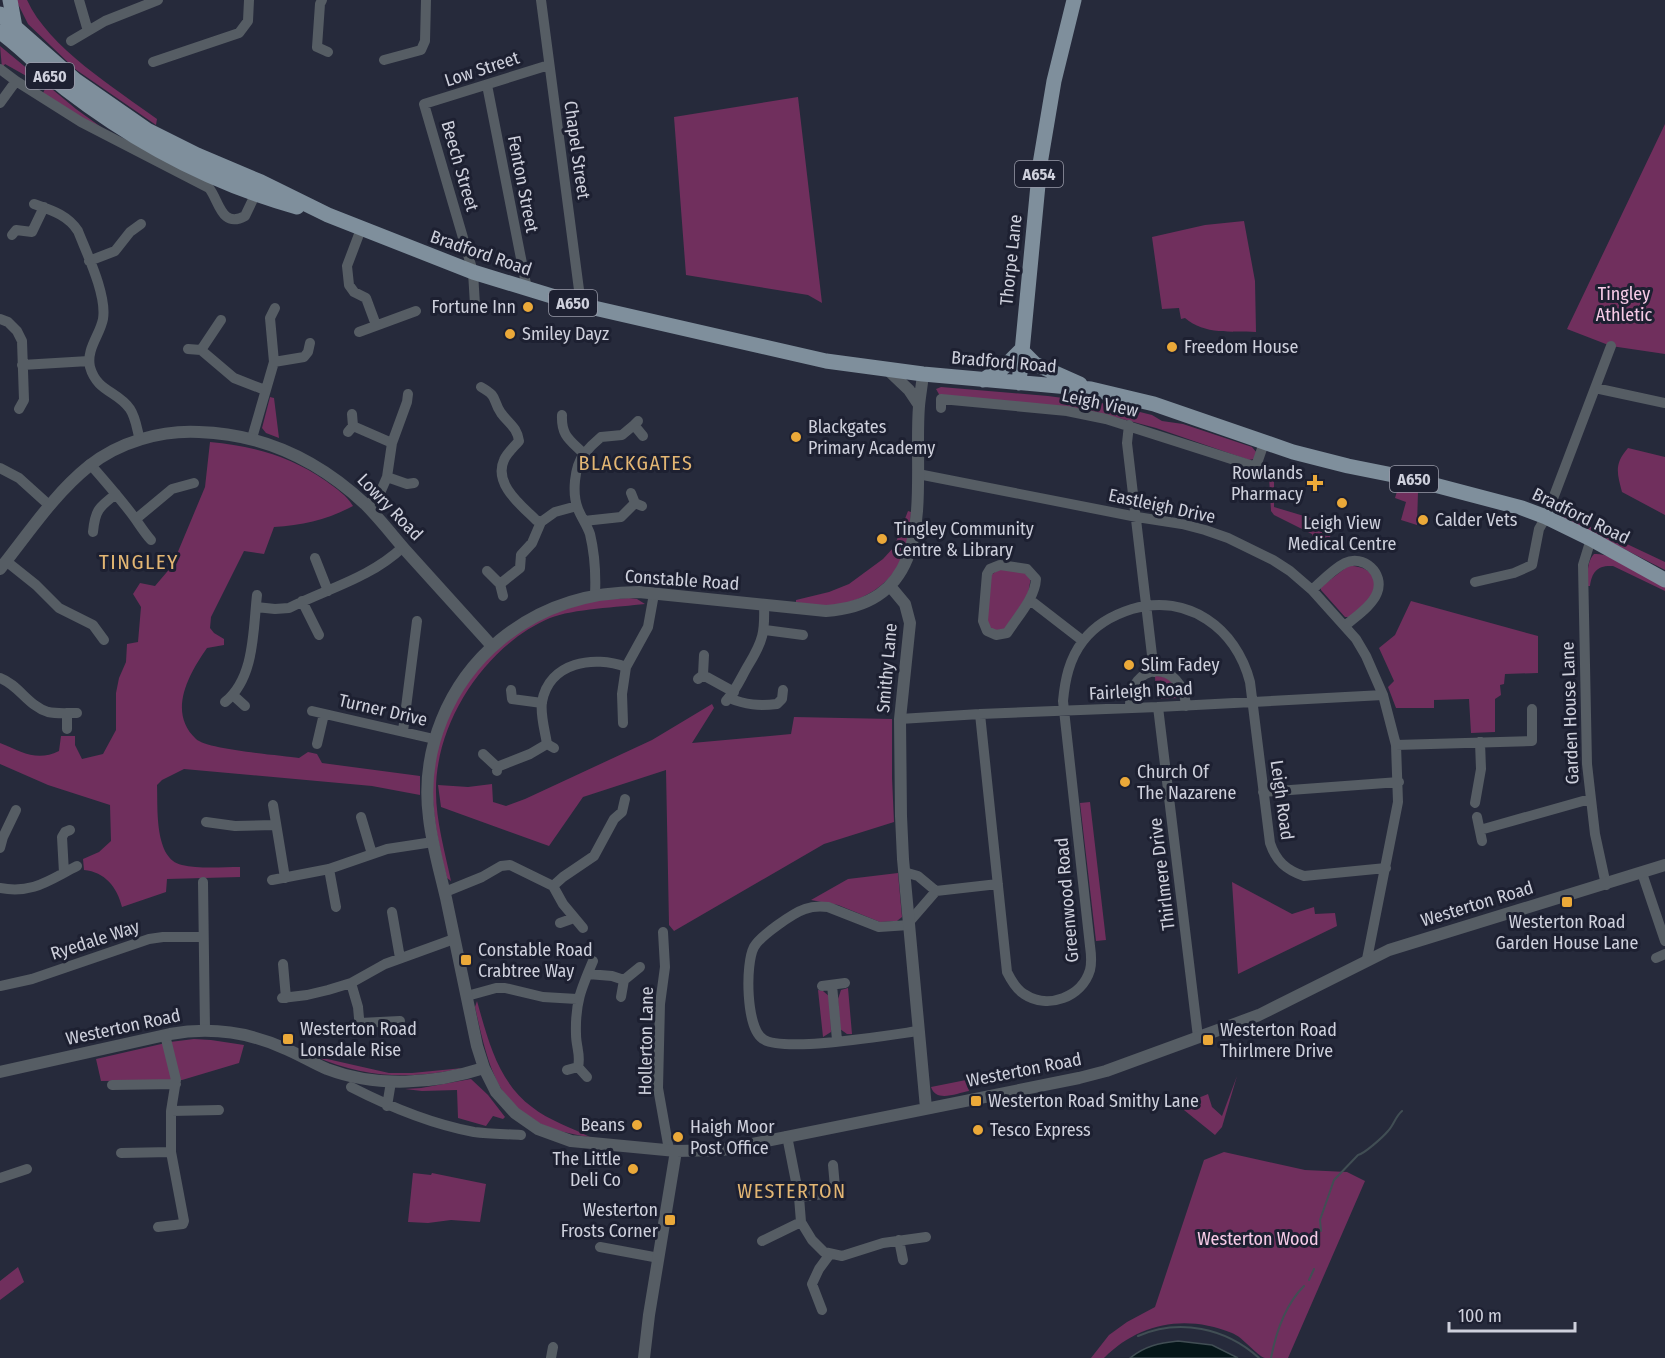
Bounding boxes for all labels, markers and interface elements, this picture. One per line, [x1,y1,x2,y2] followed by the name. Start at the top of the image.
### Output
[442,47,522,91] street label: Low Street
[26,63,74,89] road number: A650
[559,99,595,201] street label: Chapel Street
[437,118,483,214] street label: Beech Street
[503,133,543,235] street label: Fenton Street
[1015,161,1063,187] road number: A654
[995,213,1027,307] street label: Thorpe Lane
[427,225,535,281] street label: Bradford Road
[1596,283,1653,326] park label: Tingley Athletic
[549,290,597,316] road number: A650
[431,296,516,318] place label: Fortune Inn
[521,300,535,314] marker: Fortune Inn
[522,323,609,345] place label: Smiley Dayz
[503,327,517,341] marker: Smiley Dayz
[1184,336,1298,358] place label: Freedom House
[1165,340,1179,354] marker: Freedom House
[950,346,1058,378] street label: Bradford Road
[1060,384,1140,422] street label: Leigh View
[808,416,935,459] place label: Blackgates Primary Academy
[789,430,803,444] marker: Blackgates Primary Academy
[579,451,693,475] district label: BLACKGATES
[1231,462,1303,505] place label: Rowlands Pharmacy
[1390,466,1438,492] road number: A650
[353,469,427,545] street label: Lowry Road
[1308,476,1322,490] marker: Rowlands Pharmacy
[1529,483,1633,549] street label: Bradford Road
[1107,484,1218,528] street label: Eastleigh Drive
[1335,496,1349,510] marker: Leigh View Medical Centre
[1435,509,1518,531] place label: Calder Vets
[1288,512,1396,555] place label: Leigh View Medical Centre
[1416,513,1430,527] marker: Calder Vets
[894,518,1034,561] place label: Tingley Community Centre & Library
[875,532,889,546] marker: Tingley Community Centre & Library
[99,549,179,575] district label: TINGLEY
[624,565,740,595] street label: Constable Road
[872,622,902,714] street label: Smithy Lane
[1557,641,1583,785] street label: Garden House Lane
[1141,654,1219,676] place label: Slim Fadey
[1122,658,1136,672] marker: Slim Fadey
[1088,677,1194,705] street label: Fairleigh Road
[337,689,430,731] street label: Turner Drive
[1266,759,1298,841] street label: Leigh Road
[1137,761,1237,804] place label: Church Of The Nazarene
[1118,775,1132,789] marker: Church Of The Nazarene
[1144,816,1180,931] street label: Thirlmere Drive
[1051,837,1083,963] street label: Greenwood Road
[1418,876,1536,932] street label: Westerton Road
[1560,895,1574,909] marker: Westerton Road Garden House Lane
[1496,911,1639,954] place label: Westerton Road Garden House Lane
[48,915,142,965] street label: Ryedale Way
[478,939,593,982] place label: Constable Road Crabtree Way
[459,953,473,967] marker: Constable Road Crabtree Way
[634,986,658,1096] street label: Hollerton Lane
[64,1004,182,1050] street label: Westerton Road
[300,1018,417,1061] place label: Westerton Road Lonsdale Rise
[1220,1019,1337,1062] place label: Westerton Road Thirlmere Drive
[281,1032,295,1046] marker: Westerton Road Lonsdale Rise
[1201,1033,1215,1047] marker: Westerton Road Thirlmere Drive
[965,1048,1083,1092] street label: Westerton Road
[988,1090,1199,1112] place label: Westerton Road Smithy Lane
[969,1094,983,1108] marker: Westerton Road Smithy Lane
[580,1114,625,1136] place label: Beans
[690,1116,775,1159] place label: Haigh Moor Post Office
[630,1118,644,1132] marker: Beans
[990,1119,1091,1141] place label: Tesco Express
[971,1123,985,1137] marker: Tesco Express
[671,1130,685,1144] marker: Haigh Moor Post Office
[552,1148,621,1191] place label: The Little Deli Co
[626,1162,640,1176] marker: The Little Deli Co
[737,1179,847,1203] district label: WESTERTON
[561,1199,659,1242] place label: Westerton Frosts Corner
[663,1213,677,1227] marker: Westerton Frosts Corner
[1197,1228,1319,1250] park label: Westerton Wood
[1449,1295,1575,1333] scale bar
[1458,1305,1502,1327] text: 100 m

